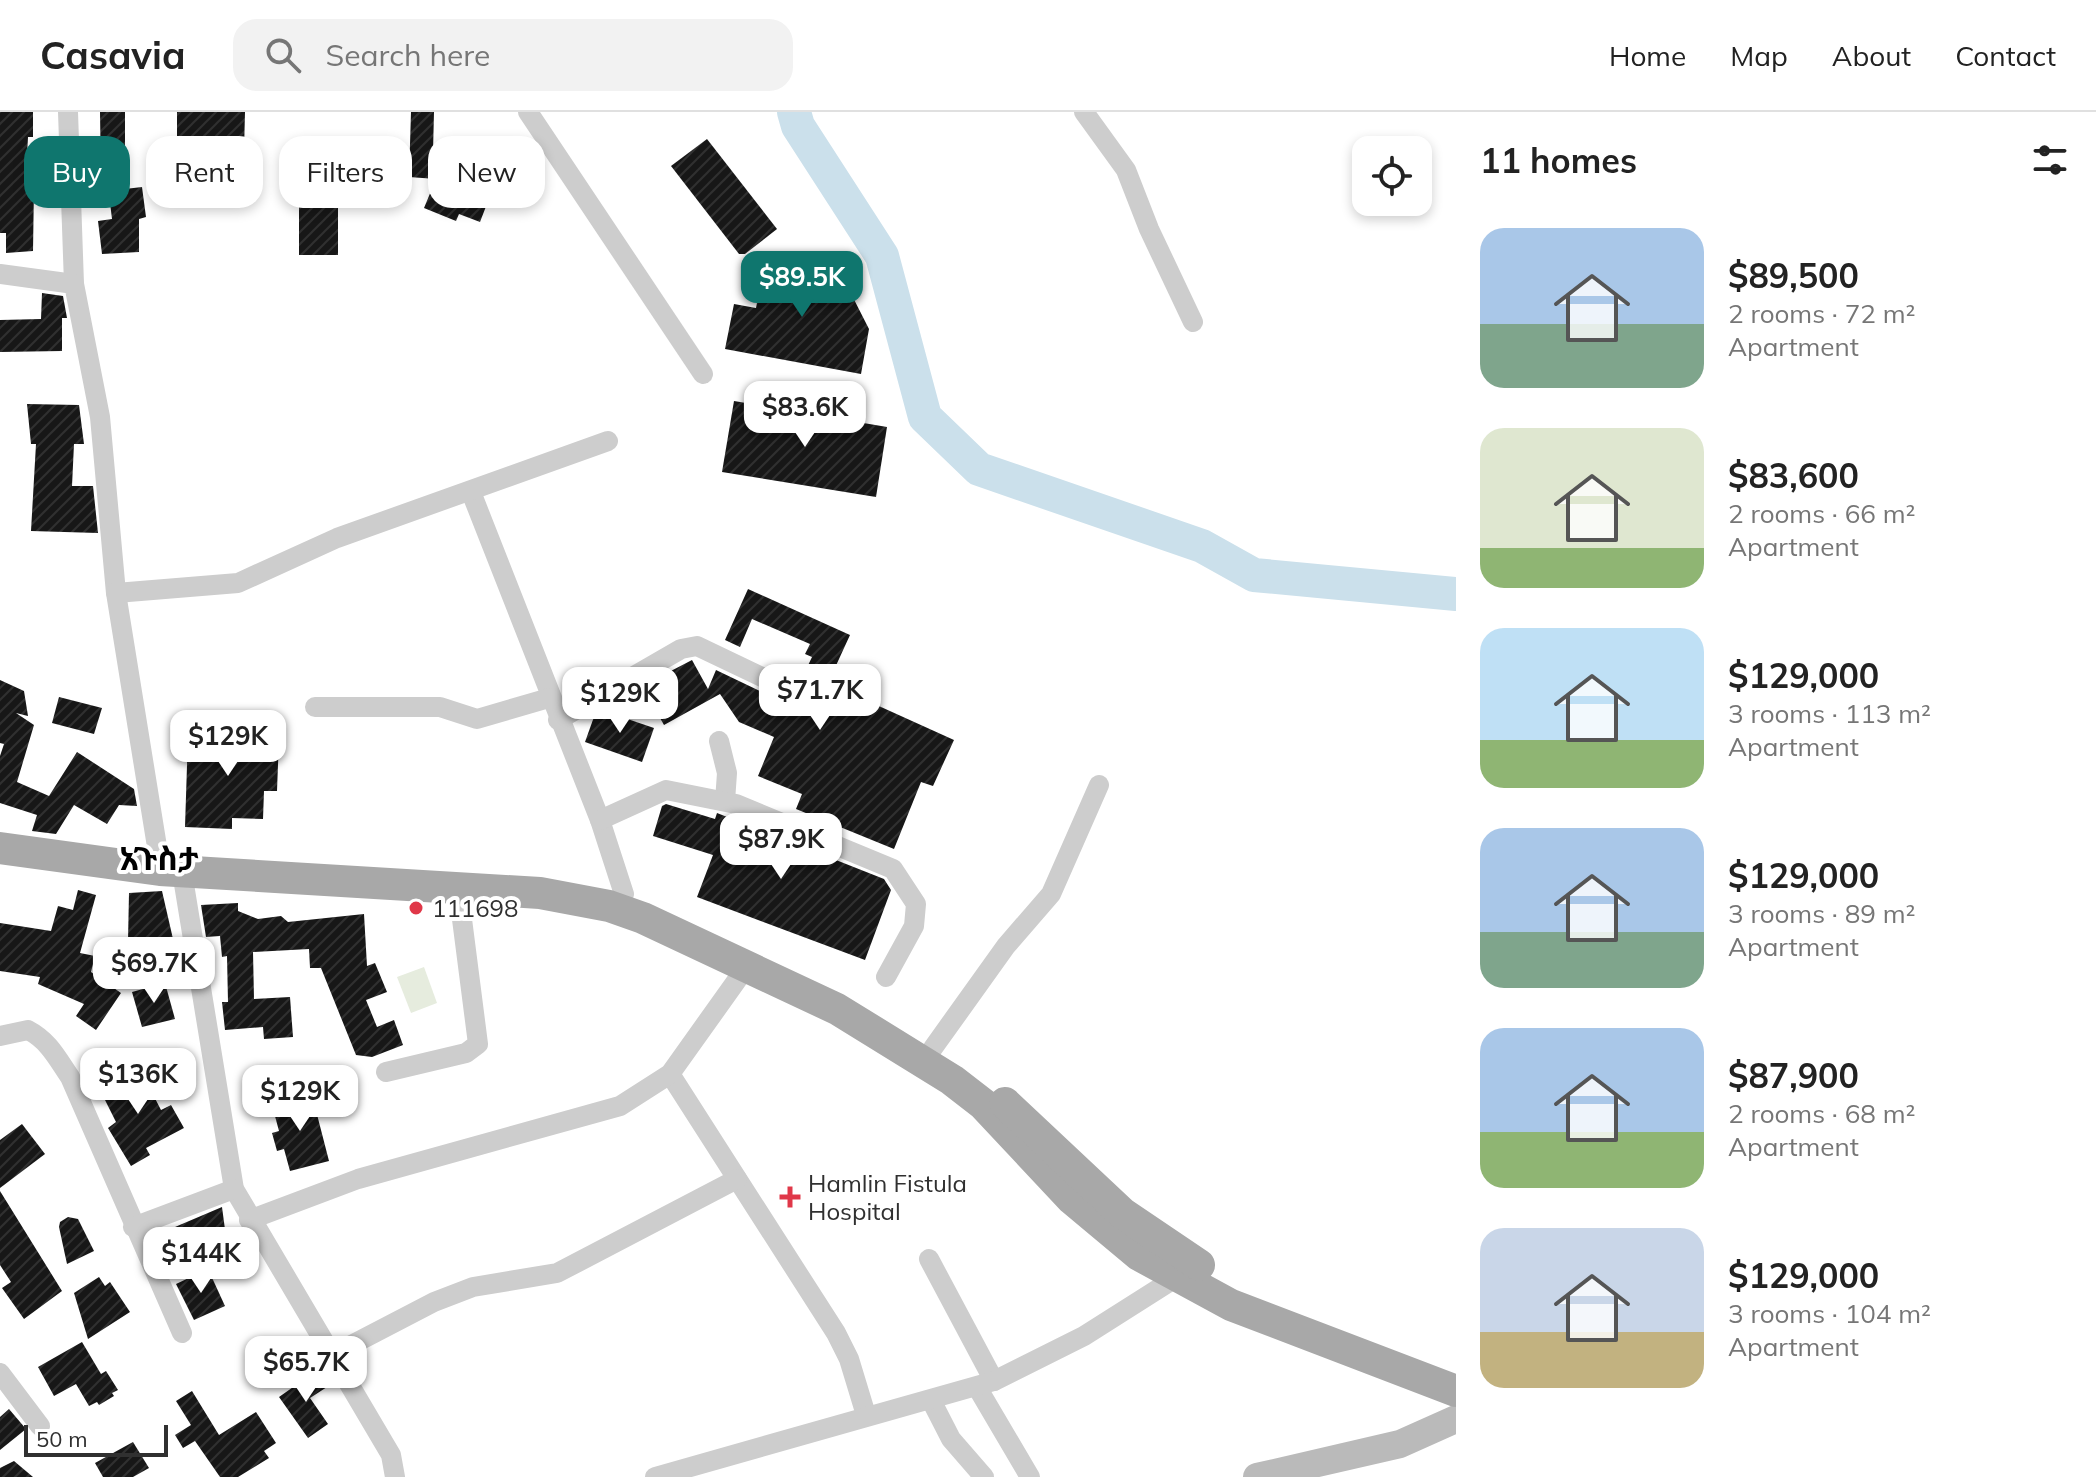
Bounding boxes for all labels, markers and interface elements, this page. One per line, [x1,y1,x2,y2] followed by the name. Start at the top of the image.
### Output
[233,19,793,91] search box
[40,31,185,79] text: Casavia
[261,33,305,77] icon: search
[325,36,490,74] text: Search here
[1609,38,1686,73] text: Home
[1730,38,1788,73] text: Map
[1832,38,1911,73] text: About
[1955,38,2056,73] text: Contact
[24,136,130,208] chip: Buy
[146,136,263,208] chip: Rent
[279,136,412,208] chip: Filters
[428,136,545,208] chip: New
[1352,136,1432,216] map controls
[1352,136,1432,216] button: locate
[2028,138,2072,182] icon: filters
[1480,139,1637,182] text: 11 homes
[737,251,867,319] pin: $89.5K
[1728,254,1859,297] text: $89,500
[759,260,845,293] text: $89.5K
[1544,260,1640,356] icon: home
[1728,297,1915,330] text: 2 rooms · 72 m²
[1728,330,1859,363] text: Apartment
[740,381,870,449] pin: $83.6K
[762,390,848,423] text: $83.6K
[1728,454,1859,497] text: $83,600
[1544,460,1640,556] icon: home
[1728,497,1915,530] text: 2 rooms · 66 m²
[1728,530,1859,563] text: Apartment
[1728,654,1879,697] text: $129,000
[1544,660,1640,756] icon: home
[755,664,885,732] pin: $71.7K
[564,667,676,735] pin: $129K
[777,673,863,706] text: $71.7K
[580,676,660,709] text: $129K
[1728,697,1931,730] text: 3 rooms · 113 m²
[172,710,284,778] pin: $129K
[188,719,268,752] text: $129K
[1728,730,1859,763] text: Apartment
[716,813,846,881] pin: $87.9K
[738,822,824,855] text: $87.9K
[119,838,199,878] district label: አጉስታ
[1728,854,1879,897] text: $129,000
[1544,860,1640,956] icon: home
[432,893,518,923] place label: 111698
[1728,897,1915,930] text: 3 rooms · 89 m²
[407,899,425,917] marker: 111698
[1728,930,1859,963] text: Apartment
[89,937,219,1005] pin: $69.7K
[111,946,197,979] text: $69.7K
[82,1048,194,1116] pin: $136K
[1728,1054,1859,1097] text: $87,900
[98,1057,178,1090] text: $136K
[1544,1060,1640,1156] icon: home
[244,1065,356,1133] pin: $129K
[260,1074,340,1107] text: $129K
[1728,1097,1915,1130] text: 2 rooms · 68 m²
[1728,1130,1859,1163] text: Apartment
[808,1168,967,1226] place label: Hamlin Fistula Hospital
[779,1186,801,1208] marker: Hamlin Fistula Hospital
[145,1227,257,1295] pin: $144K
[161,1236,241,1269] text: $144K
[1728,1254,1879,1297] text: $129,000
[1544,1260,1640,1356] icon: home
[1728,1297,1931,1330] text: 3 rooms · 104 m²
[1728,1330,1859,1363] text: Apartment
[241,1336,371,1404] pin: $65.7K
[263,1345,349,1378] text: $65.7K
[24,1421,168,1457] scale bar
[36,1425,87,1453] text: 50 m

